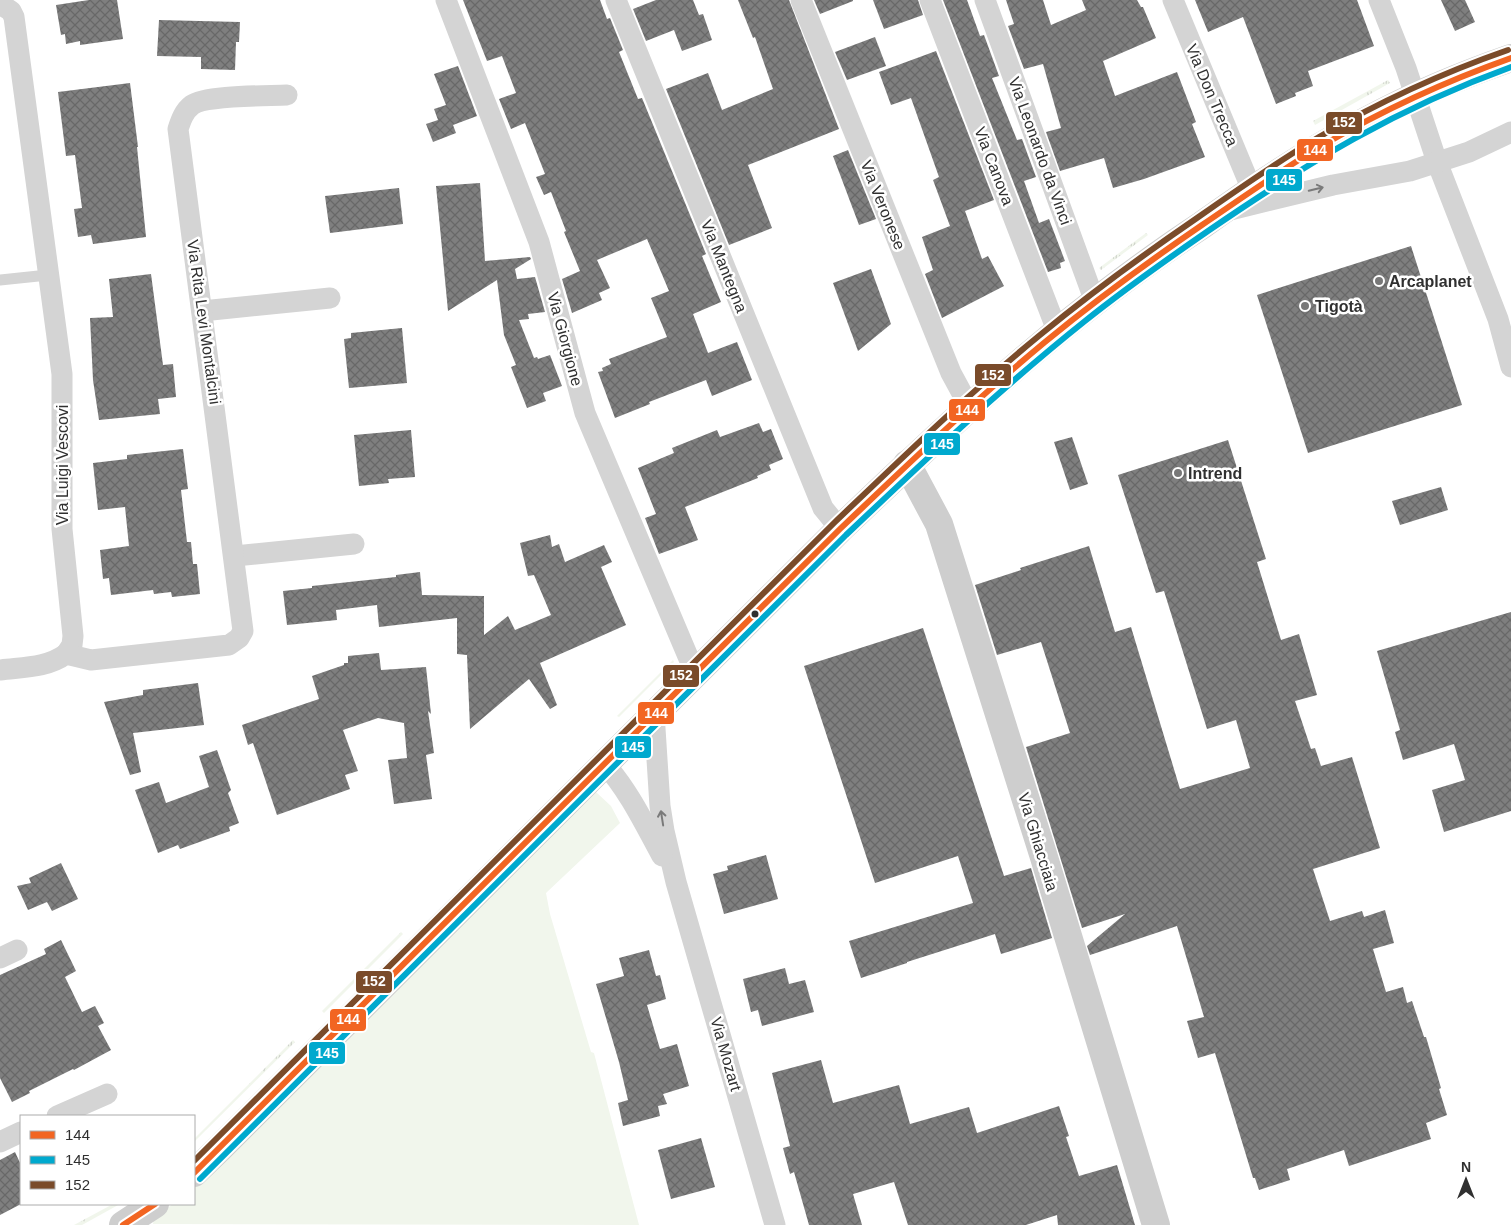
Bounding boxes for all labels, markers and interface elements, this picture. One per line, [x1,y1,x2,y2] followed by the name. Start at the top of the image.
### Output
[1183,41,1241,149] street label: Via Don Trecca
[1005,75,1075,227] street label: Via Leonardo da Vinci
[1325,111,1363,135] line badge: 152
[1332,114,1356,130] text: 152
[971,124,1017,208] street label: Via Canova
[1296,138,1334,162] line badge: 144
[1303,142,1327,158] text: 144
[857,158,909,252] street label: Via Veronese
[1265,168,1303,192] line badge: 145
[1272,172,1296,188] text: 145
[1307,184,1323,193] one-way arrow
[698,217,750,315] street label: Via Mantegna
[184,239,224,405] street label: Via Rita Levi Montalcini
[1389,273,1472,290] place label: Arcaplanet
[1373,275,1385,287] marker: Arcaplanet
[544,290,586,388] street label: Via Giorgione
[1315,298,1363,315] place label: Tigotà
[1299,300,1311,312] marker: Tigotà
[974,363,1012,387] line badge: 152
[981,367,1005,383] text: 152
[948,398,986,422] line badge: 144
[955,402,979,418] text: 144
[54,405,71,525] street label: Via Luigi Vescovi
[923,432,961,456] line badge: 145
[930,436,954,452] text: 145
[1188,465,1242,482] place label: Intrend
[1172,467,1184,479] marker: Intrend
[750,609,760,619] unlabelled marker
[662,664,700,688] line badge: 152
[669,667,693,683] text: 152
[637,701,675,725] line badge: 144
[644,705,668,721] text: 144
[614,735,652,759] line badge: 145
[621,739,645,755] text: 145
[1015,791,1061,893] street label: Via Ghiacciaia
[656,810,666,826] one-way arrow
[355,970,393,994] line badge: 152
[362,973,386,989] text: 152
[329,1008,367,1032] line badge: 144
[336,1011,360,1027] text: 144
[707,1015,745,1093] street label: Via Mozart
[308,1041,346,1065] line badge: 145
[315,1045,339,1061] text: 145
[20,1115,195,1205] legend
[65,1126,90,1143] text: 144
[65,1151,90,1168] text: 145
[1441,1155,1491,1205] north arrow
[1461,1159,1471,1175] text: N
[65,1176,90,1193] text: 152

